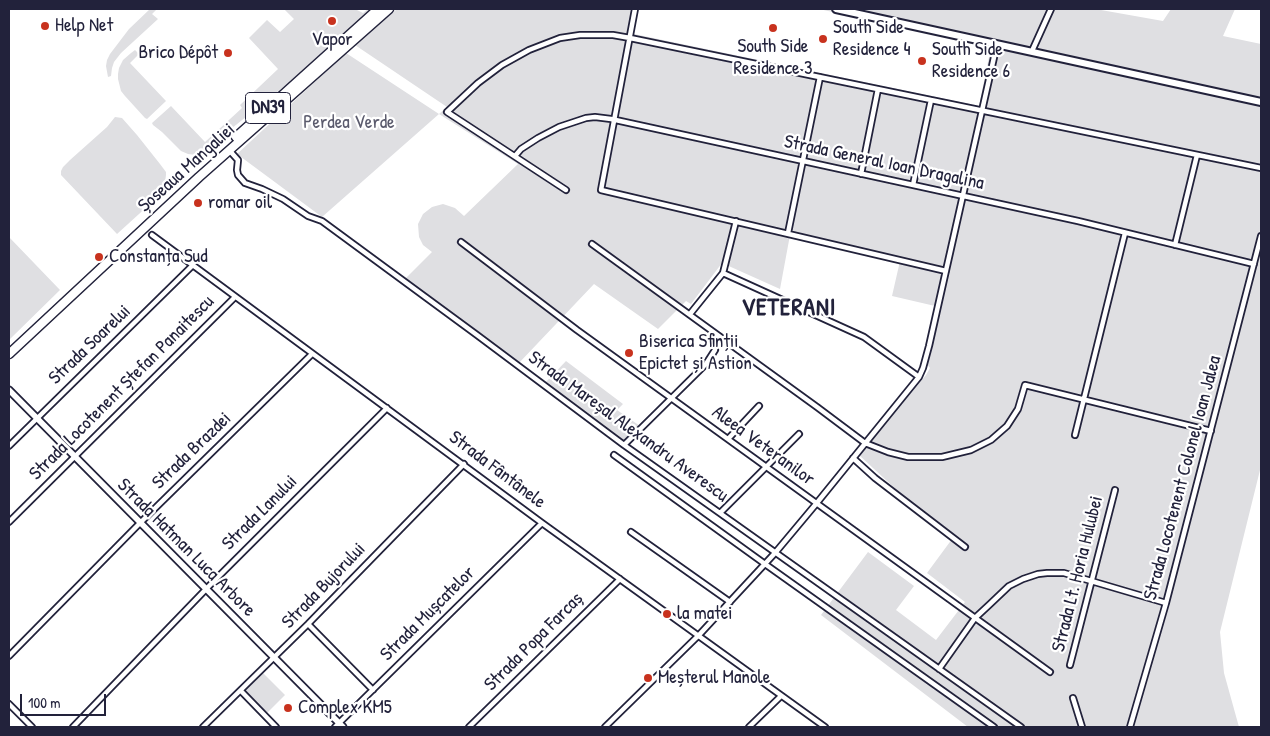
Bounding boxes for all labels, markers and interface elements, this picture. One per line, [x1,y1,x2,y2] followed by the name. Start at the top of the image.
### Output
[55,15,113,37] place label: Help Net
[326,15,338,27] marker: Vapor
[833,17,911,61] place label: South Side Residence 4
[39,20,51,32] marker: Help Net
[767,22,779,34] marker: South Side Residence 3
[311,29,353,51] place label: Vapor
[817,33,829,45] marker: South Side Residence 4
[733,36,813,80] place label: South Side Residence 3
[932,39,1010,83] place label: South Side Residence 6
[138,42,218,64] place label: Brico Dépôt
[222,47,234,59] marker: Brico Dépôt
[916,55,928,67] marker: South Side Residence 6
[246,92,290,124] road number: DN39
[303,112,395,134] park label: Perdea Verde
[134,119,240,217] street label: Șoseaua Mangaliei
[782,131,986,195] street label: Strada General Ioan Dragalina
[208,192,272,214] place label: romar oil
[192,197,204,209] marker: romar oil
[109,246,208,268] place label: Constanța Sud
[93,251,105,263] marker: Constanța Sud
[25,291,219,485] street label: Strada Locotenent Ștefan Panaitescu
[741,295,837,323] district label: VETERANI
[44,300,136,390] street label: Strada Soarelui
[639,331,752,375] place label: Biserica Sfinții Epictet și Astion
[523,347,733,507] street label: Strada Mareșal Alexandru Averescu
[623,347,635,359] marker: Biserica Sfinții Epictet și Astion
[1139,353,1227,603] street label: Strada Locotenent Colonel Ioan Jalea
[707,401,819,491] street label: Aleea Veteranilor
[148,408,236,494] street label: Strada Brazdei
[444,426,550,514] street label: Strada Fântânele
[218,471,302,555] street label: Strada Lanului
[112,474,260,622] street label: Strada Hatman Luca Arbore
[1048,494,1108,654] street label: Strada Lt. Horia Hulubei
[277,538,371,634] street label: Strada Bujorului
[376,562,480,666] street label: Strada Mușcatelor
[480,588,588,696] street label: Strada Popa Farcaș
[677,603,733,625] place label: la matei
[661,608,673,620] marker: la matei
[658,667,770,689] place label: Meșterul Manole
[642,672,654,684] marker: Meșterul Manole
[22,684,109,716] scale bar
[28,692,61,713] text: 100 m
[298,697,392,719] place label: Complex KM5
[282,702,294,714] marker: Complex KM5

